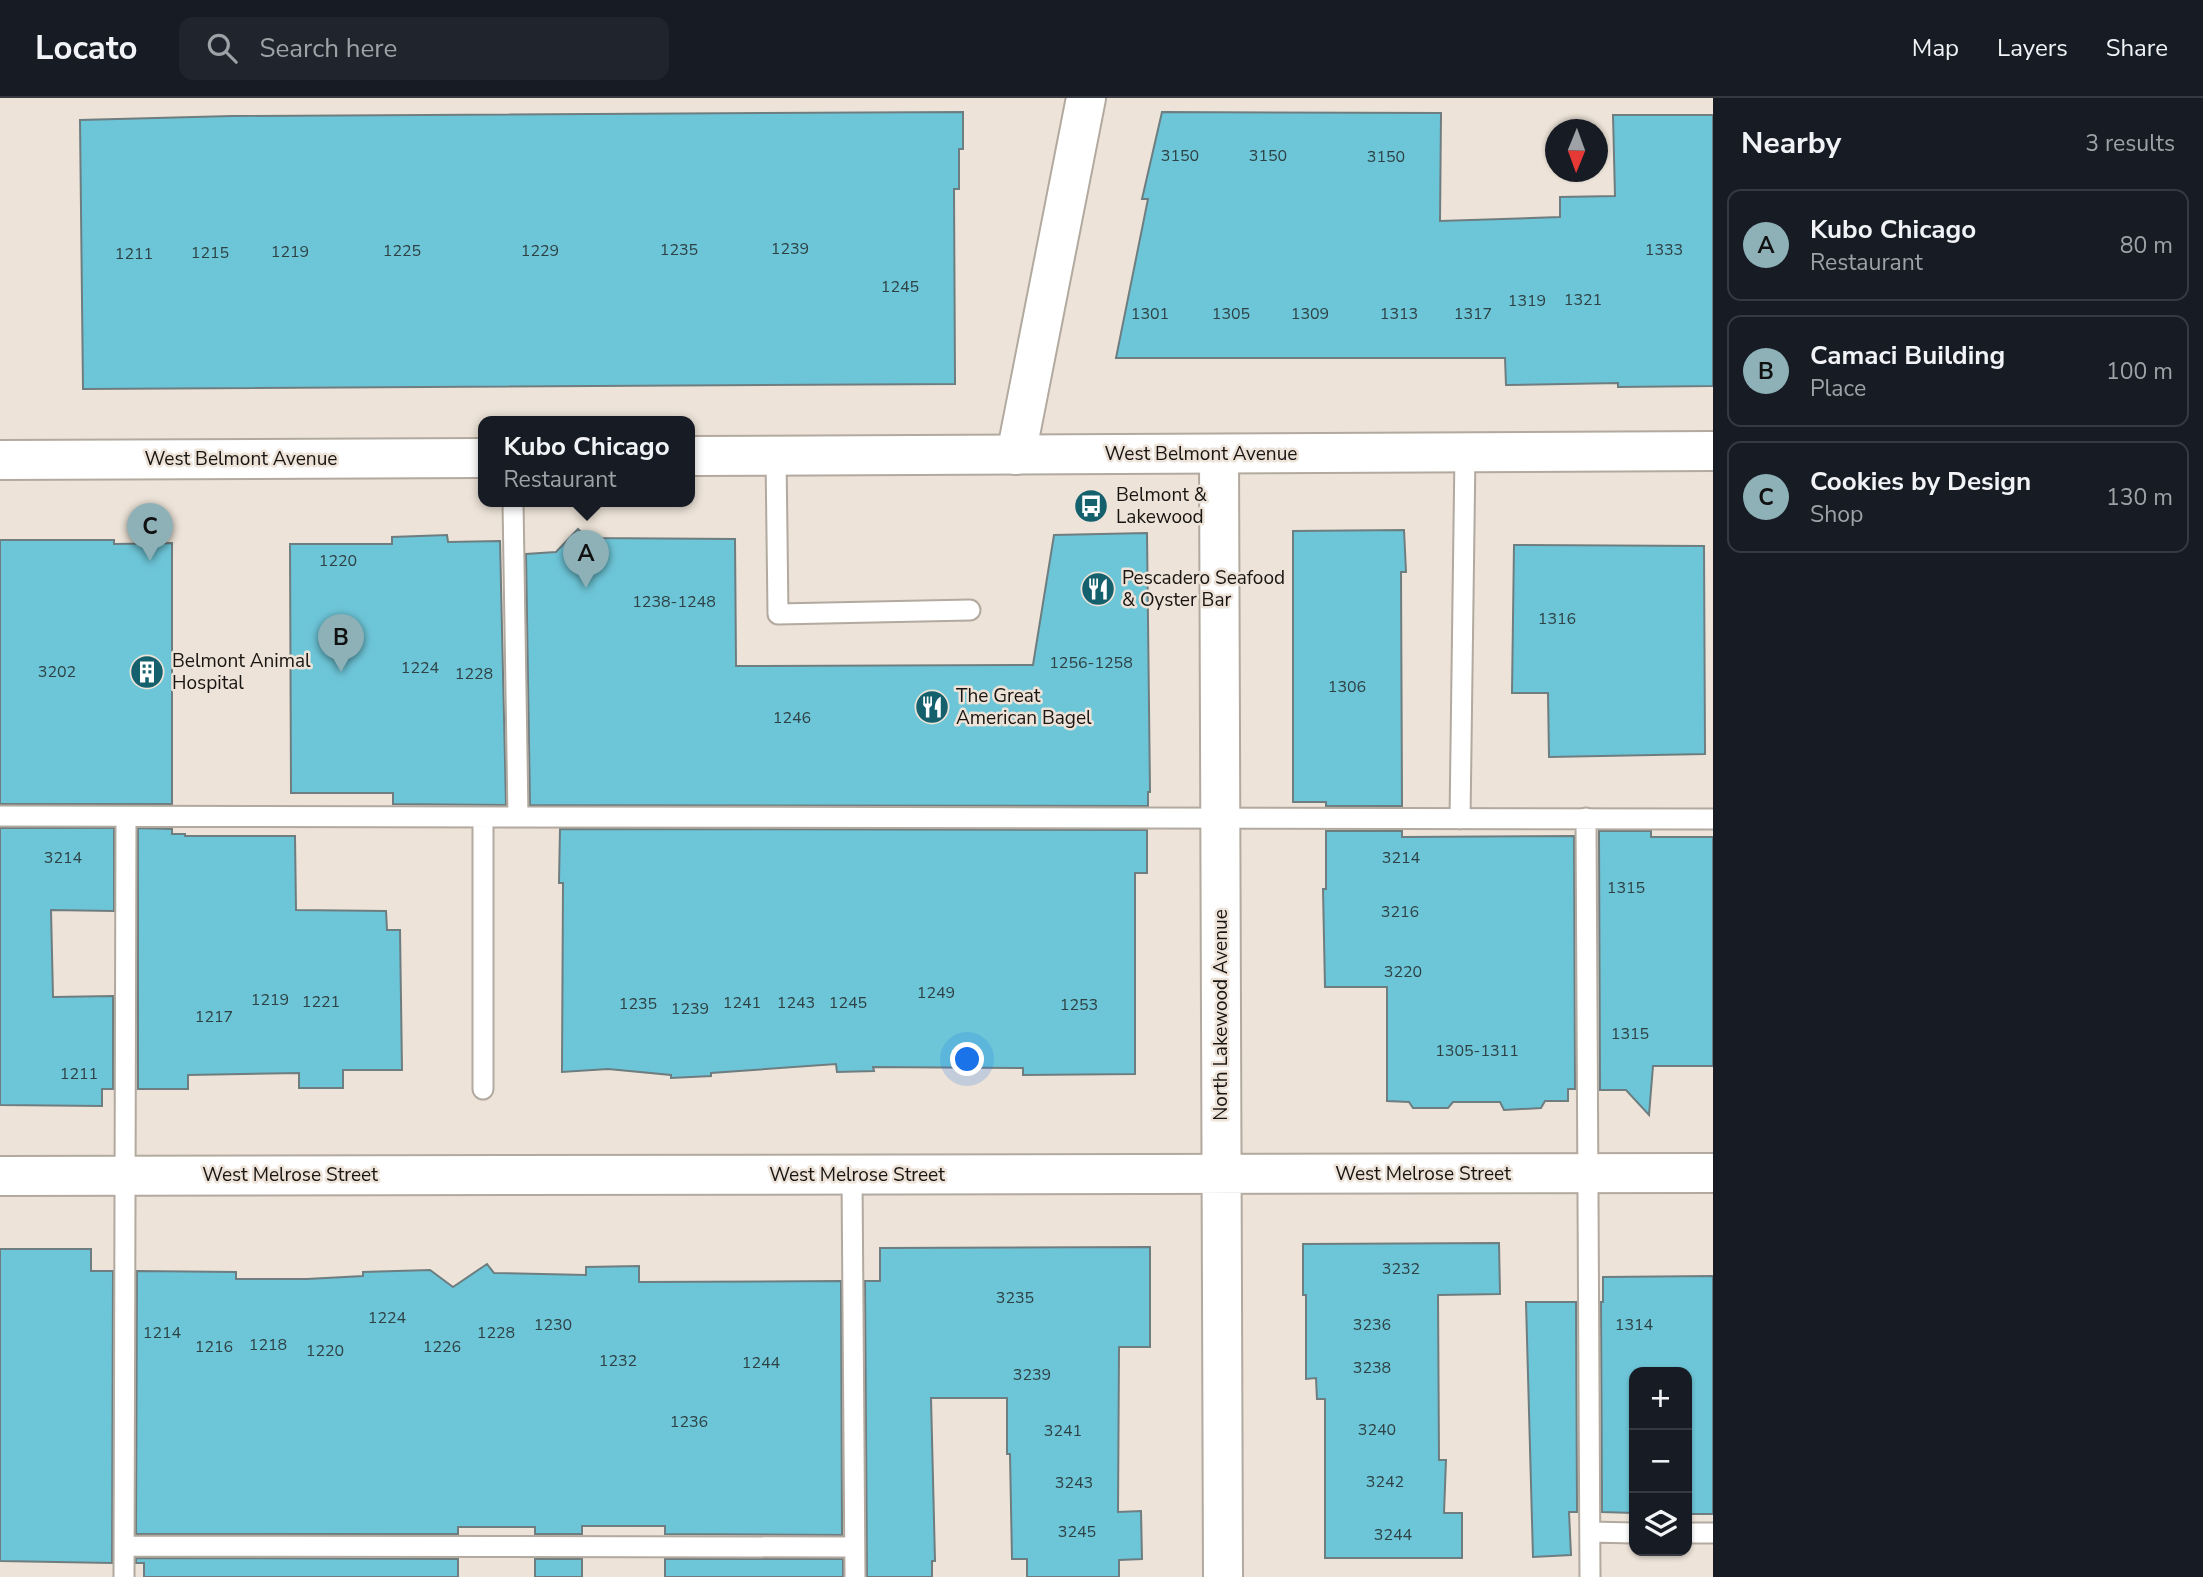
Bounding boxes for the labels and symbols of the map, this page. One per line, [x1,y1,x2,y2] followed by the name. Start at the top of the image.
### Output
[1545,119,1608,182] north arrow
[1161,145,1199,167] house number: 3150
[1249,145,1287,167] house number: 3150
[1367,146,1405,168] house number: 3150
[771,238,809,260] house number: 1239
[660,239,698,261] house number: 1235
[1645,239,1683,261] house number: 1333
[383,240,421,262] house number: 1225
[521,240,559,262] house number: 1229
[271,241,309,263] house number: 1219
[191,242,229,264] house number: 1215
[115,243,153,265] house number: 1211
[881,276,919,298] house number: 1245
[1564,289,1602,311] house number: 1321
[1508,290,1546,312] house number: 1319
[1131,303,1169,325] house number: 1301
[1212,303,1250,325] house number: 1305
[1291,303,1329,325] house number: 1309
[1380,303,1418,325] house number: 1313
[1454,303,1492,325] house number: 1317
[1105,441,1297,467] street label: West Belmont Avenue
[145,446,337,472] street label: West Belmont Avenue
[1116,482,1207,530] place label: Belmont & Lakewood
[1072,487,1110,525] bus stop icon: Belmont & Lakewood
[127,503,173,561] pin: C
[563,530,609,588] pin: A
[319,550,357,572] house number: 1220
[1122,565,1285,613] place label: Pescadero Seafood & Oyster Bar
[1079,570,1117,608] restaurant icon: Pescadero Seafood & Oyster Bar
[632,591,716,613] house number: 1238-1248
[1538,608,1576,630] house number: 1316
[318,614,364,672] pin: B
[172,648,311,696] place label: Belmont Animal Hospital
[1049,652,1133,674] house number: 1256-1258
[128,653,166,691] building icon: Belmont Animal Hospital
[401,657,440,679] house number: 1224
[38,661,76,683] house number: 3202
[455,663,493,685] house number: 1228
[1328,676,1366,698] house number: 1306
[956,683,1092,731] place label: The Great American Bagel
[913,688,951,726] restaurant icon: The Great American Bagel
[773,707,811,729] house number: 1246
[44,847,83,869] house number: 3214
[1382,847,1421,869] house number: 3214
[1607,877,1645,899] house number: 1315
[1381,901,1419,923] house number: 3216
[1208,909,1234,1121] street label: North Lakewood Avenue
[1384,961,1422,983] house number: 3220
[917,982,955,1004] house number: 1249
[251,989,289,1011] house number: 1219
[302,991,340,1013] house number: 1221
[723,992,761,1014] house number: 1241
[777,992,815,1014] house number: 1243
[829,992,867,1014] house number: 1245
[619,993,657,1015] house number: 1235
[1060,994,1098,1016] house number: 1253
[671,998,709,1020] house number: 1239
[195,1006,233,1028] house number: 1217
[1611,1023,1649,1045] house number: 1315
[1435,1040,1519,1062] house number: 1305-1311
[950,1042,984,1076] your location
[60,1063,98,1085] house number: 1211
[1335,1161,1511,1187] street label: West Melrose Street
[202,1162,378,1188] street label: West Melrose Street
[769,1162,945,1188] street label: West Melrose Street
[1382,1258,1420,1280] house number: 3232
[996,1287,1034,1309] house number: 3235
[368,1307,407,1329] house number: 1224
[534,1314,572,1336] house number: 1230
[1353,1314,1391,1336] house number: 3236
[1615,1314,1654,1336] house number: 1314
[143,1322,182,1344] house number: 1214
[477,1322,515,1344] house number: 1228
[249,1334,287,1356] house number: 1218
[195,1336,233,1358] house number: 1216
[423,1336,461,1358] house number: 1226
[306,1340,344,1362] house number: 1220
[599,1350,637,1372] house number: 1232
[742,1352,781,1374] house number: 1244
[1353,1357,1391,1379] house number: 3238
[1013,1364,1051,1386] house number: 3239
[670,1411,708,1433] house number: 1236
[1358,1419,1396,1441] house number: 3240
[1044,1420,1082,1442] house number: 3241
[1366,1471,1404,1493] house number: 3242
[1055,1472,1093,1494] house number: 3243
[1058,1521,1096,1543] house number: 3245
[1374,1524,1413,1546] house number: 3244

